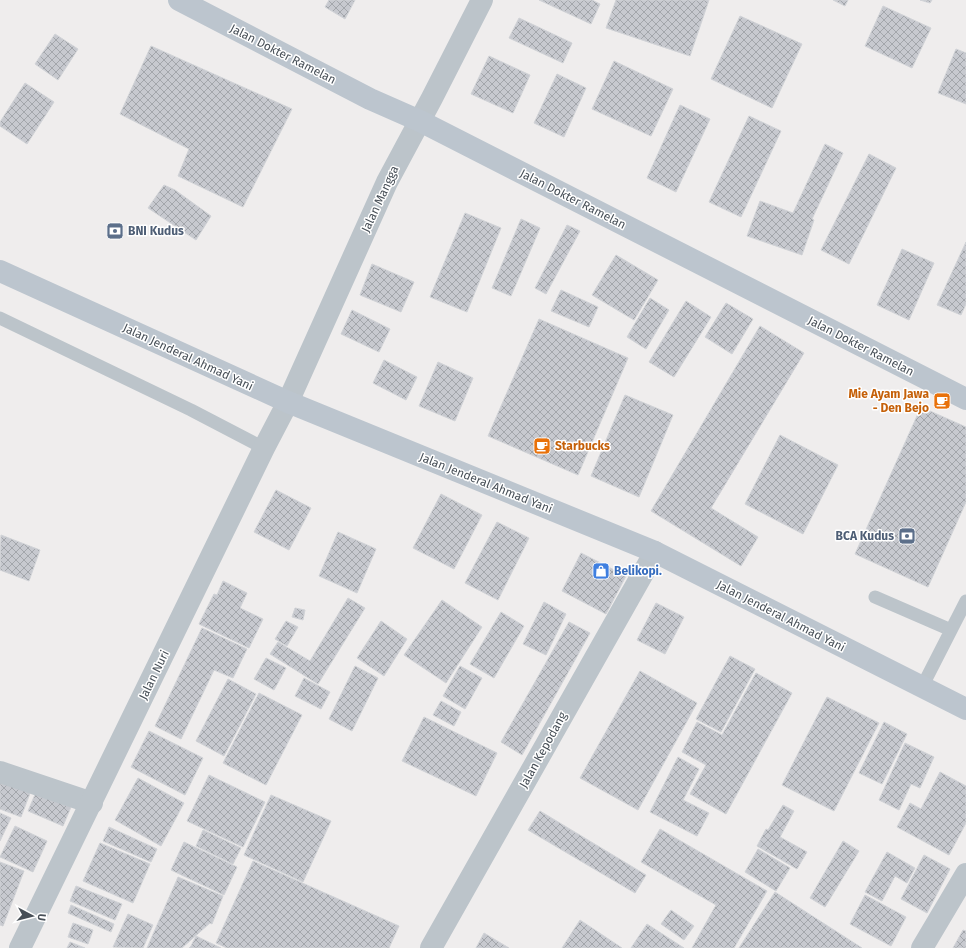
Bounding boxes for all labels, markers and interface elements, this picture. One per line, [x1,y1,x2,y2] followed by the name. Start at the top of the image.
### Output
[228,21,338,87] street label: Jalan Dokter Ramelan
[358,163,402,235] street label: Jalan Mangga
[518,166,628,232] street label: Jalan Dokter Ramelan
[105,221,125,241] bank icon: BNI Kudus
[128,224,184,238] place label: BNI Kudus
[806,313,916,379] street label: Jalan Dokter Ramelan
[121,321,255,393] street label: Jalan Jenderal Ahmad Yani
[848,387,929,415] place label: Mie Ayam Jawa - Den Bejo
[932,391,952,411] cafe icon: Mie Ayam Jawa - Den Bejo
[532,436,552,456] cafe icon: Starbucks
[555,439,610,453] place label: Starbucks
[417,450,555,516] street label: Jalan Jenderal Ahmad Yani
[897,526,917,546] bank icon: BCA Kudus
[836,529,894,543] place label: BCA Kudus
[591,561,611,581] shop icon: Belikopi.
[614,564,662,578] place label: Belikopi.
[714,577,848,655] street label: Jalan Jenderal Ahmad Yani
[136,648,172,702] street label: Jalan Nuri
[516,709,570,790] street label: Jalan Kepodang
[12,896,52,936] north arrow
[35,913,48,922] text: U

